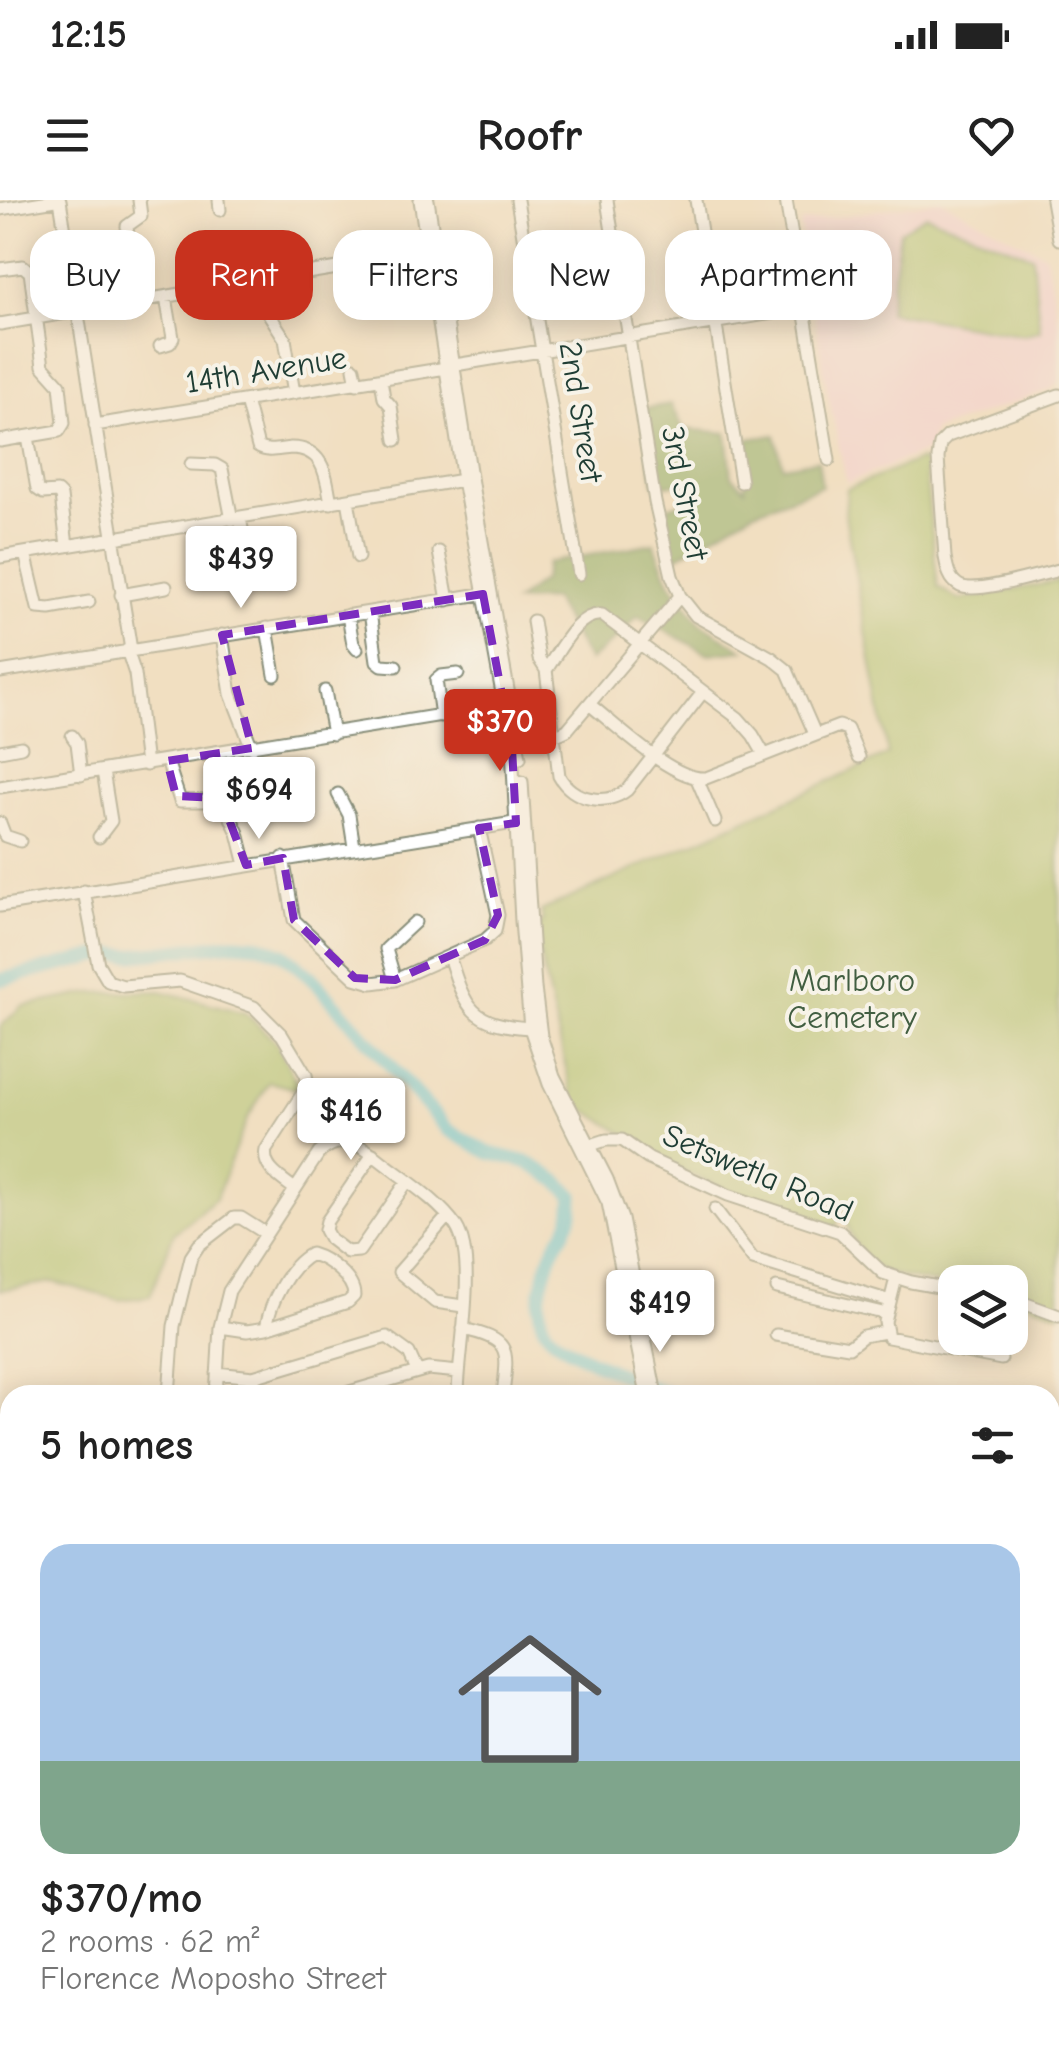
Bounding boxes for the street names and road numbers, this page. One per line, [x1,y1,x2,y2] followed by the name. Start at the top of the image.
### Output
[183,339,349,401] street label: 14th Avenue
[552,339,611,486] street label: 2nd Street
[654,423,716,564] street label: 3rd Street
[657,1116,859,1230] street label: Setswetla Road

